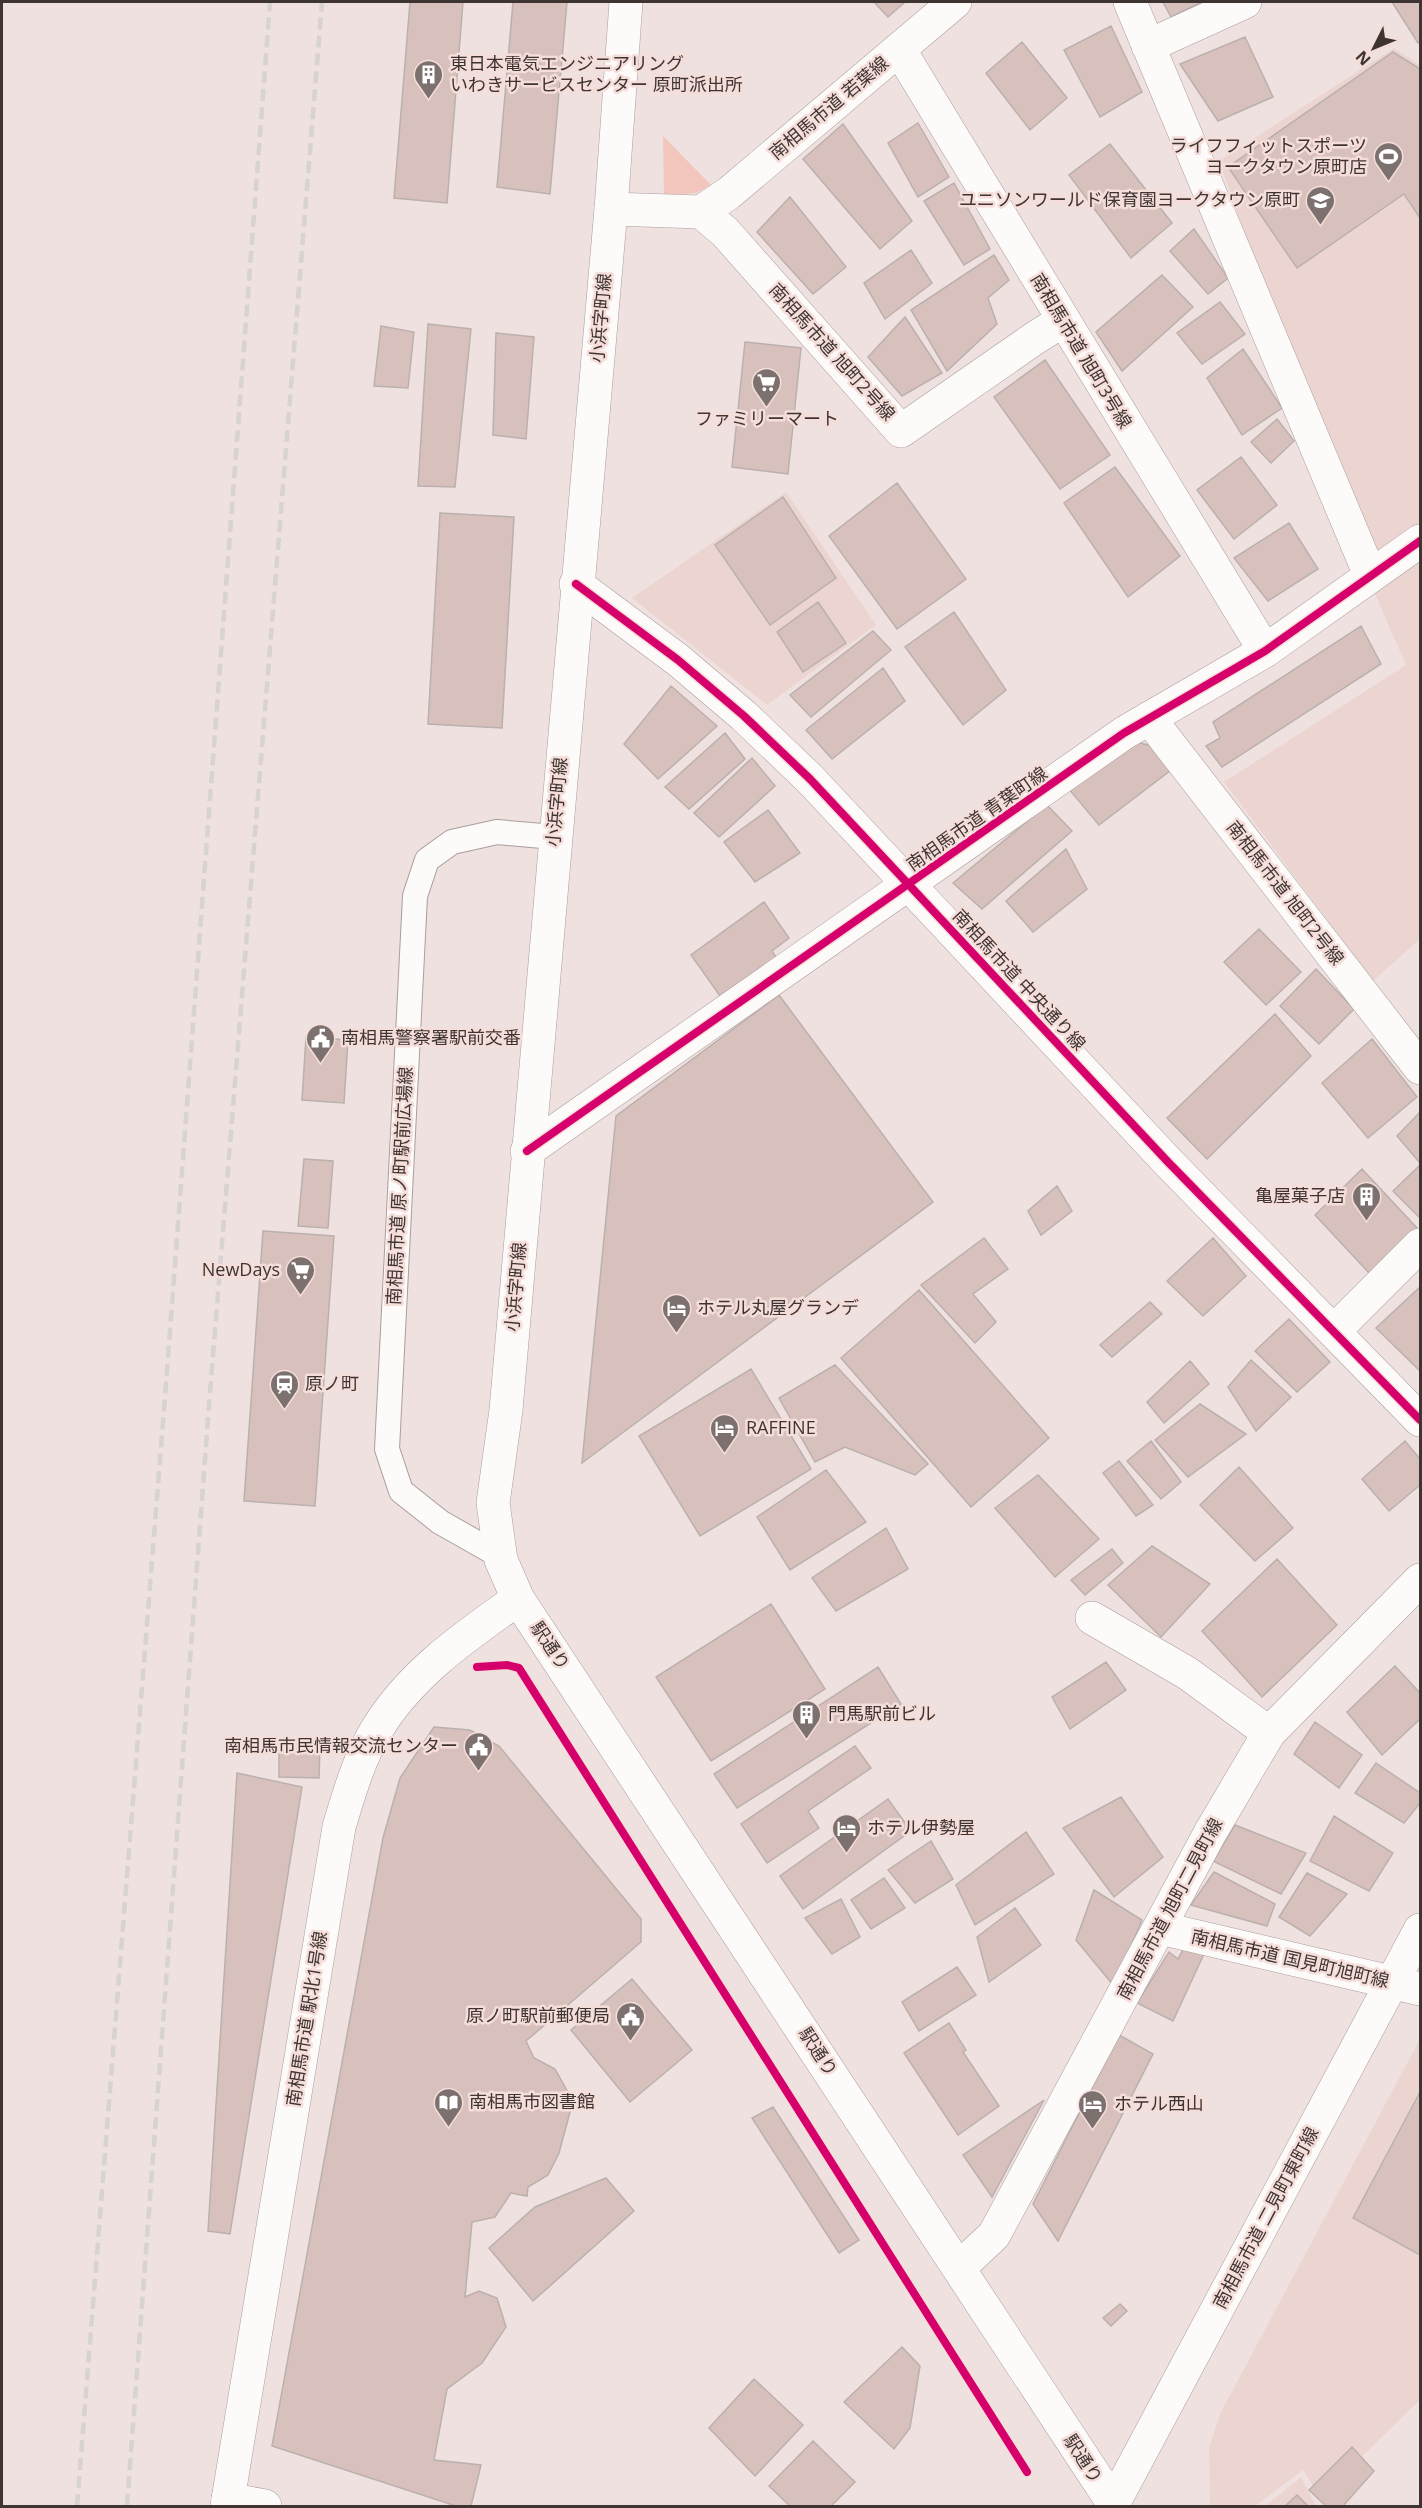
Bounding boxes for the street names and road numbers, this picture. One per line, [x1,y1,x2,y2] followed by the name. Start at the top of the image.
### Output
[764,50,893,164] street label: 南相馬市道 若葉線
[1026,268,1138,433] street label: 南相馬市道 旭町3号線
[584,272,616,364] street label: 小浜字町線
[765,278,901,425] street label: 南相馬市道 旭町2号線
[540,756,572,848] street label: 小浜字町線
[901,761,1052,876] street label: 南相馬市道 青葉町線
[1222,815,1350,969] street label: 南相馬市道 旭町2号線
[948,904,1091,1055] street label: 南相馬市道 中央通り線
[381,1066,417,1306] street label: 南相馬市道 原ノ町駅前広場線
[499,1241,531,1333] street label: 小浜字町線
[526,1616,576,1675] street label: 駅通り
[1111,1813,1227,2004] street label: 南相馬市道 旭町二見町線
[1189,1924,1392,1993] street label: 南相馬市道 国見町旭町線
[280,1930,332,2108] street label: 南相馬市道 駅北1号線
[794,2022,844,2081] street label: 駅通り
[1207,2122,1323,2313] street label: 南相馬市道 二見町東町線
[1059,2429,1109,2488] street label: 駅通り

